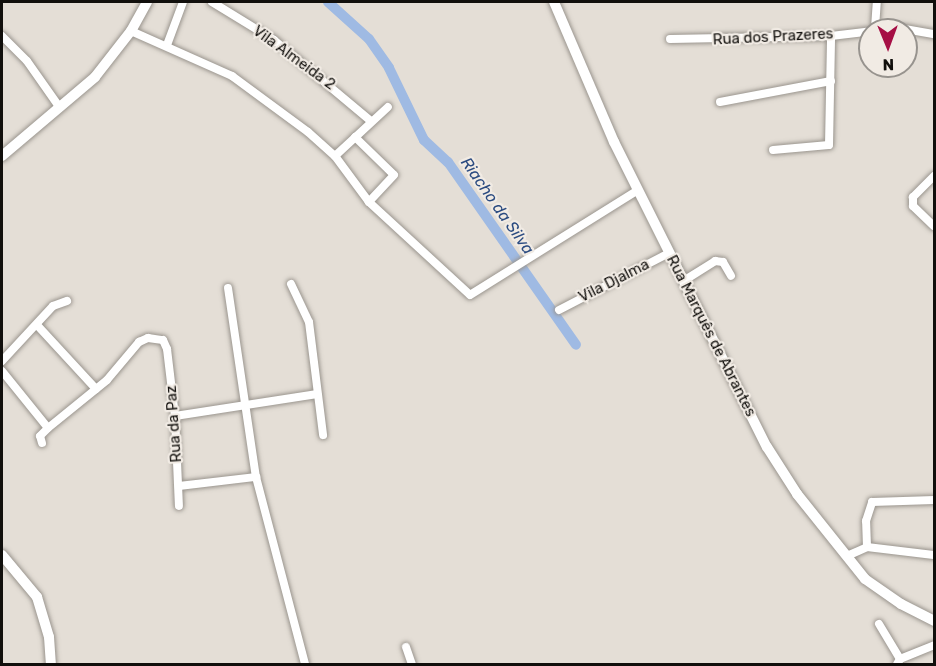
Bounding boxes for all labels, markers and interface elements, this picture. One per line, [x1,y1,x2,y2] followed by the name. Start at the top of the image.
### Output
[858,18,918,78] north arrow
[249,22,339,94] street label: Vila Almeida 2
[712,25,834,49] street label: Rua dos Prazeres
[882,55,894,74] text: N
[456,154,538,258] water label: Riacho da Silva
[662,252,760,420] street label: Rua Marquês de Abrantes
[576,256,652,306] street label: Vila Djalma
[162,385,186,463] street label: Rua da Paz

